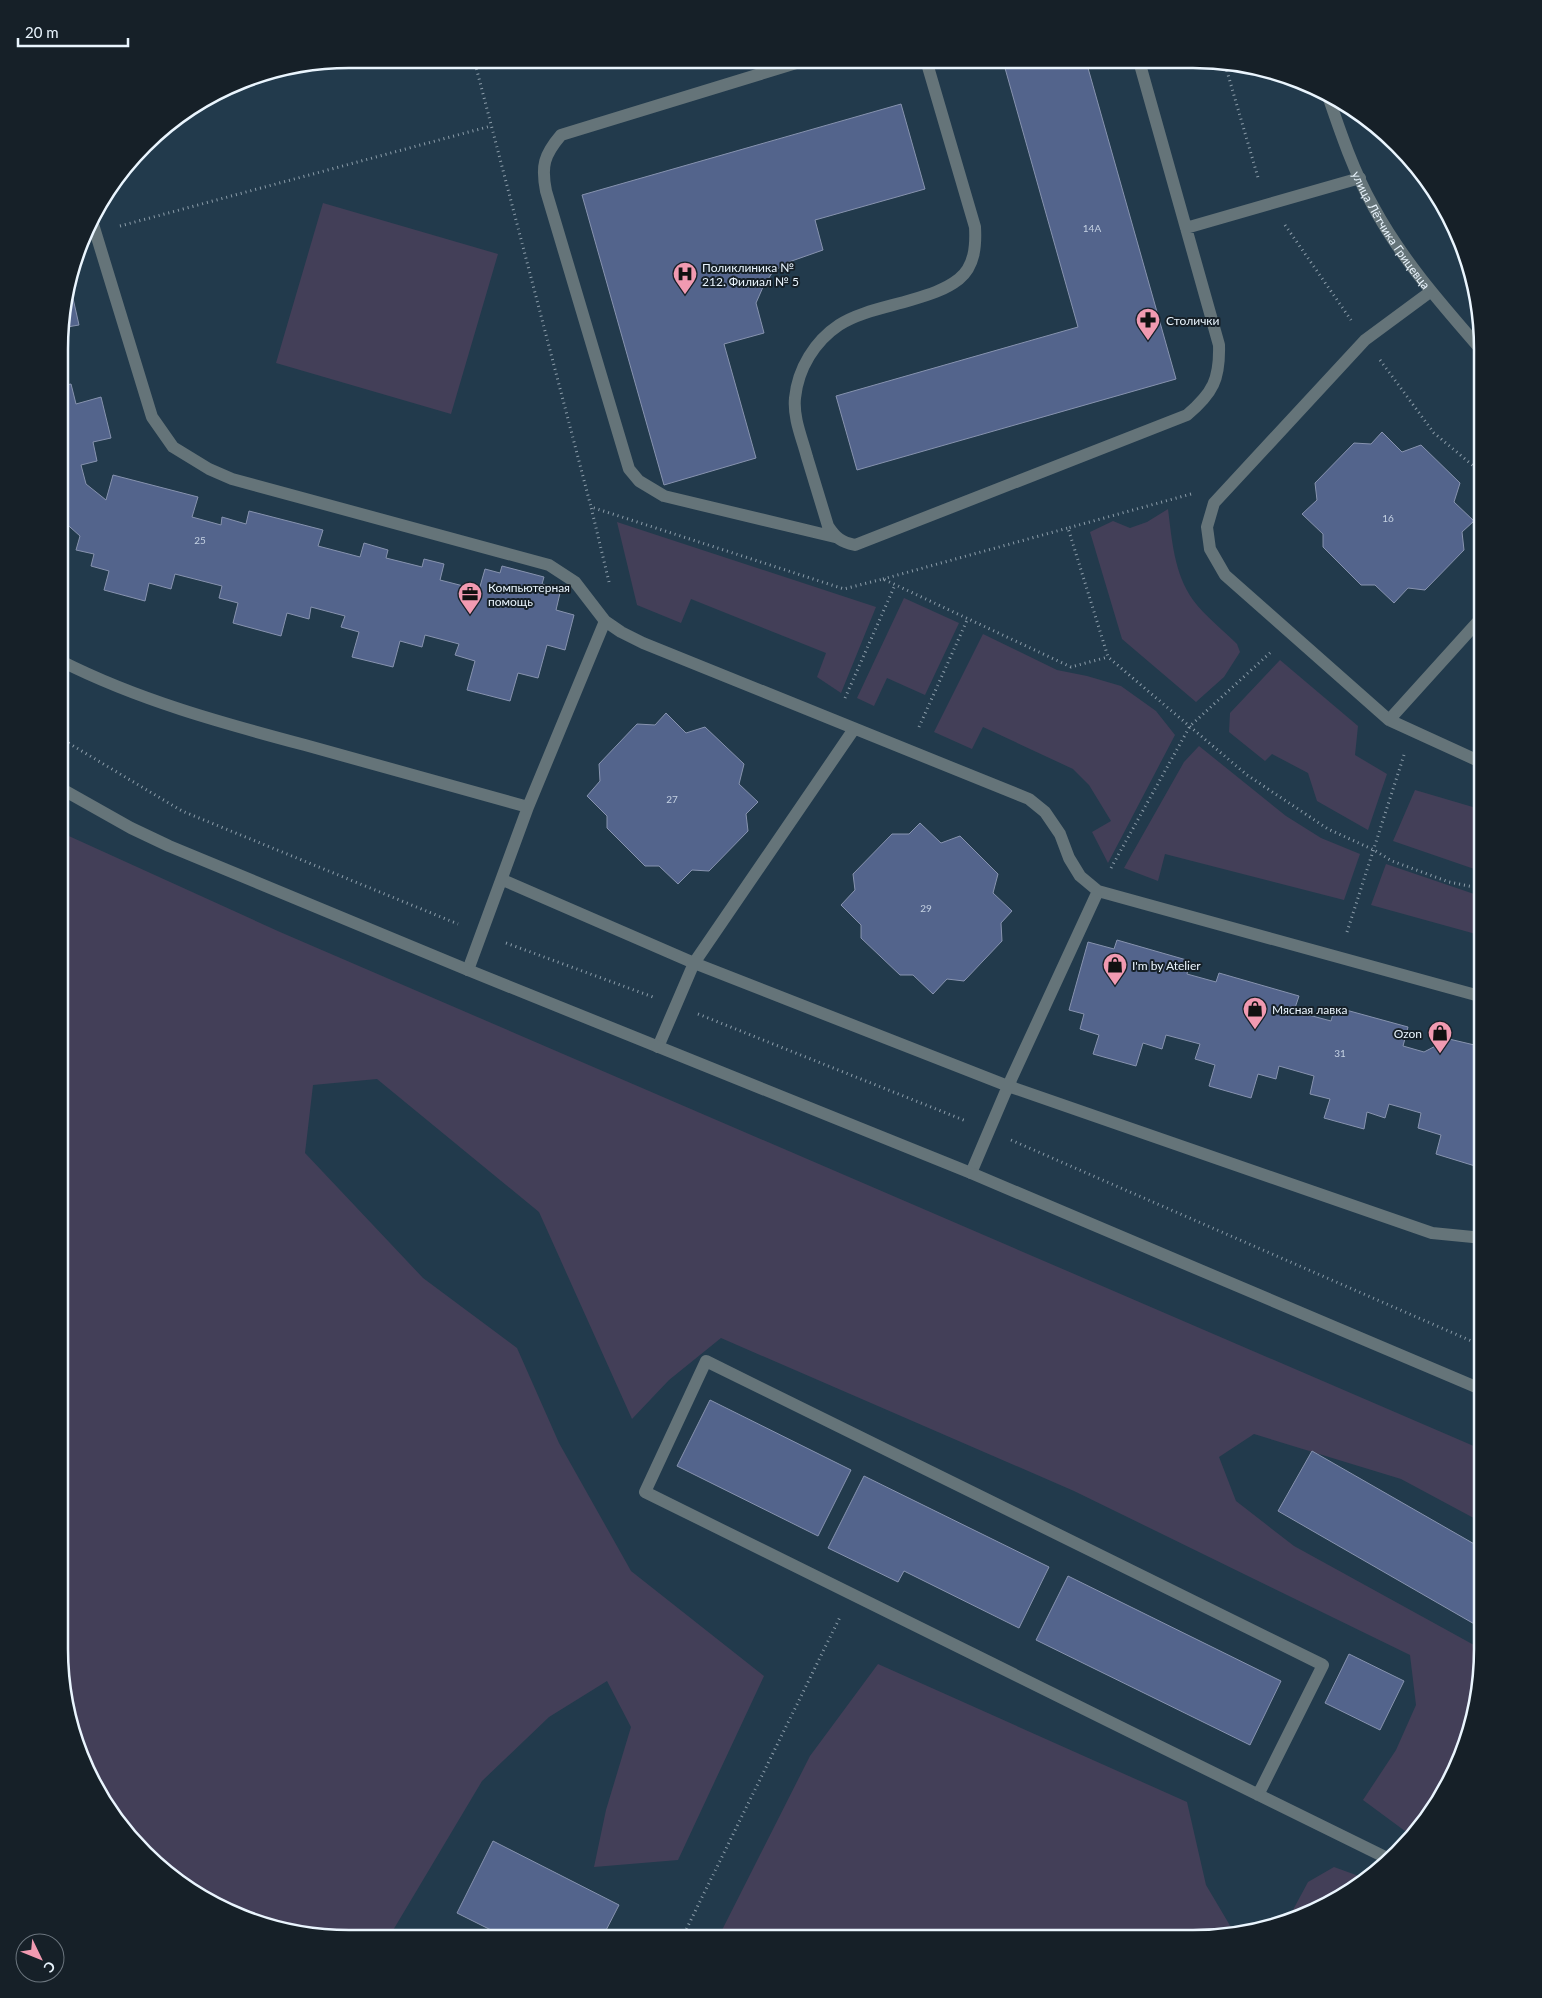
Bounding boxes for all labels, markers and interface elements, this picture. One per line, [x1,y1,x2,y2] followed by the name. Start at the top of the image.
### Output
[18,15,128,47] scale bar
[25,23,59,41] text: 20 m
[1349,168,1434,292] street label: улица Лётчика Грицевца
[1083,222,1101,234] house number: 14А
[702,260,799,289] place label: Поликлиника № 212. Филиал № 5
[672,261,698,295] hospital icon: Поликлиника № 212. Филиал № 5
[1135,307,1161,341] pharmacy icon: Столички
[1166,313,1220,328] place label: Столички
[1382,512,1394,524] house number: 16
[194,534,206,546] house number: 25
[488,580,570,609] place label: Компьютерная помощь
[457,581,483,615] office icon: Компьютерная помощь
[666,793,678,805] house number: 27
[920,902,932,914] house number: 29
[1102,952,1128,986] shop icon: I'm by Atelier
[1132,958,1201,973] place label: I'm by Atelier
[1242,996,1268,1030] shop icon: Мясная лавка
[1272,1002,1347,1017] place label: Мясная лавка
[1427,1020,1453,1054] shop icon: Ozon
[1394,1026,1422,1041] place label: Ozon
[1334,1047,1346,1059] house number: 31
[15,1933,65,1983] north arrow
[40,1958,59,1977] text: С

